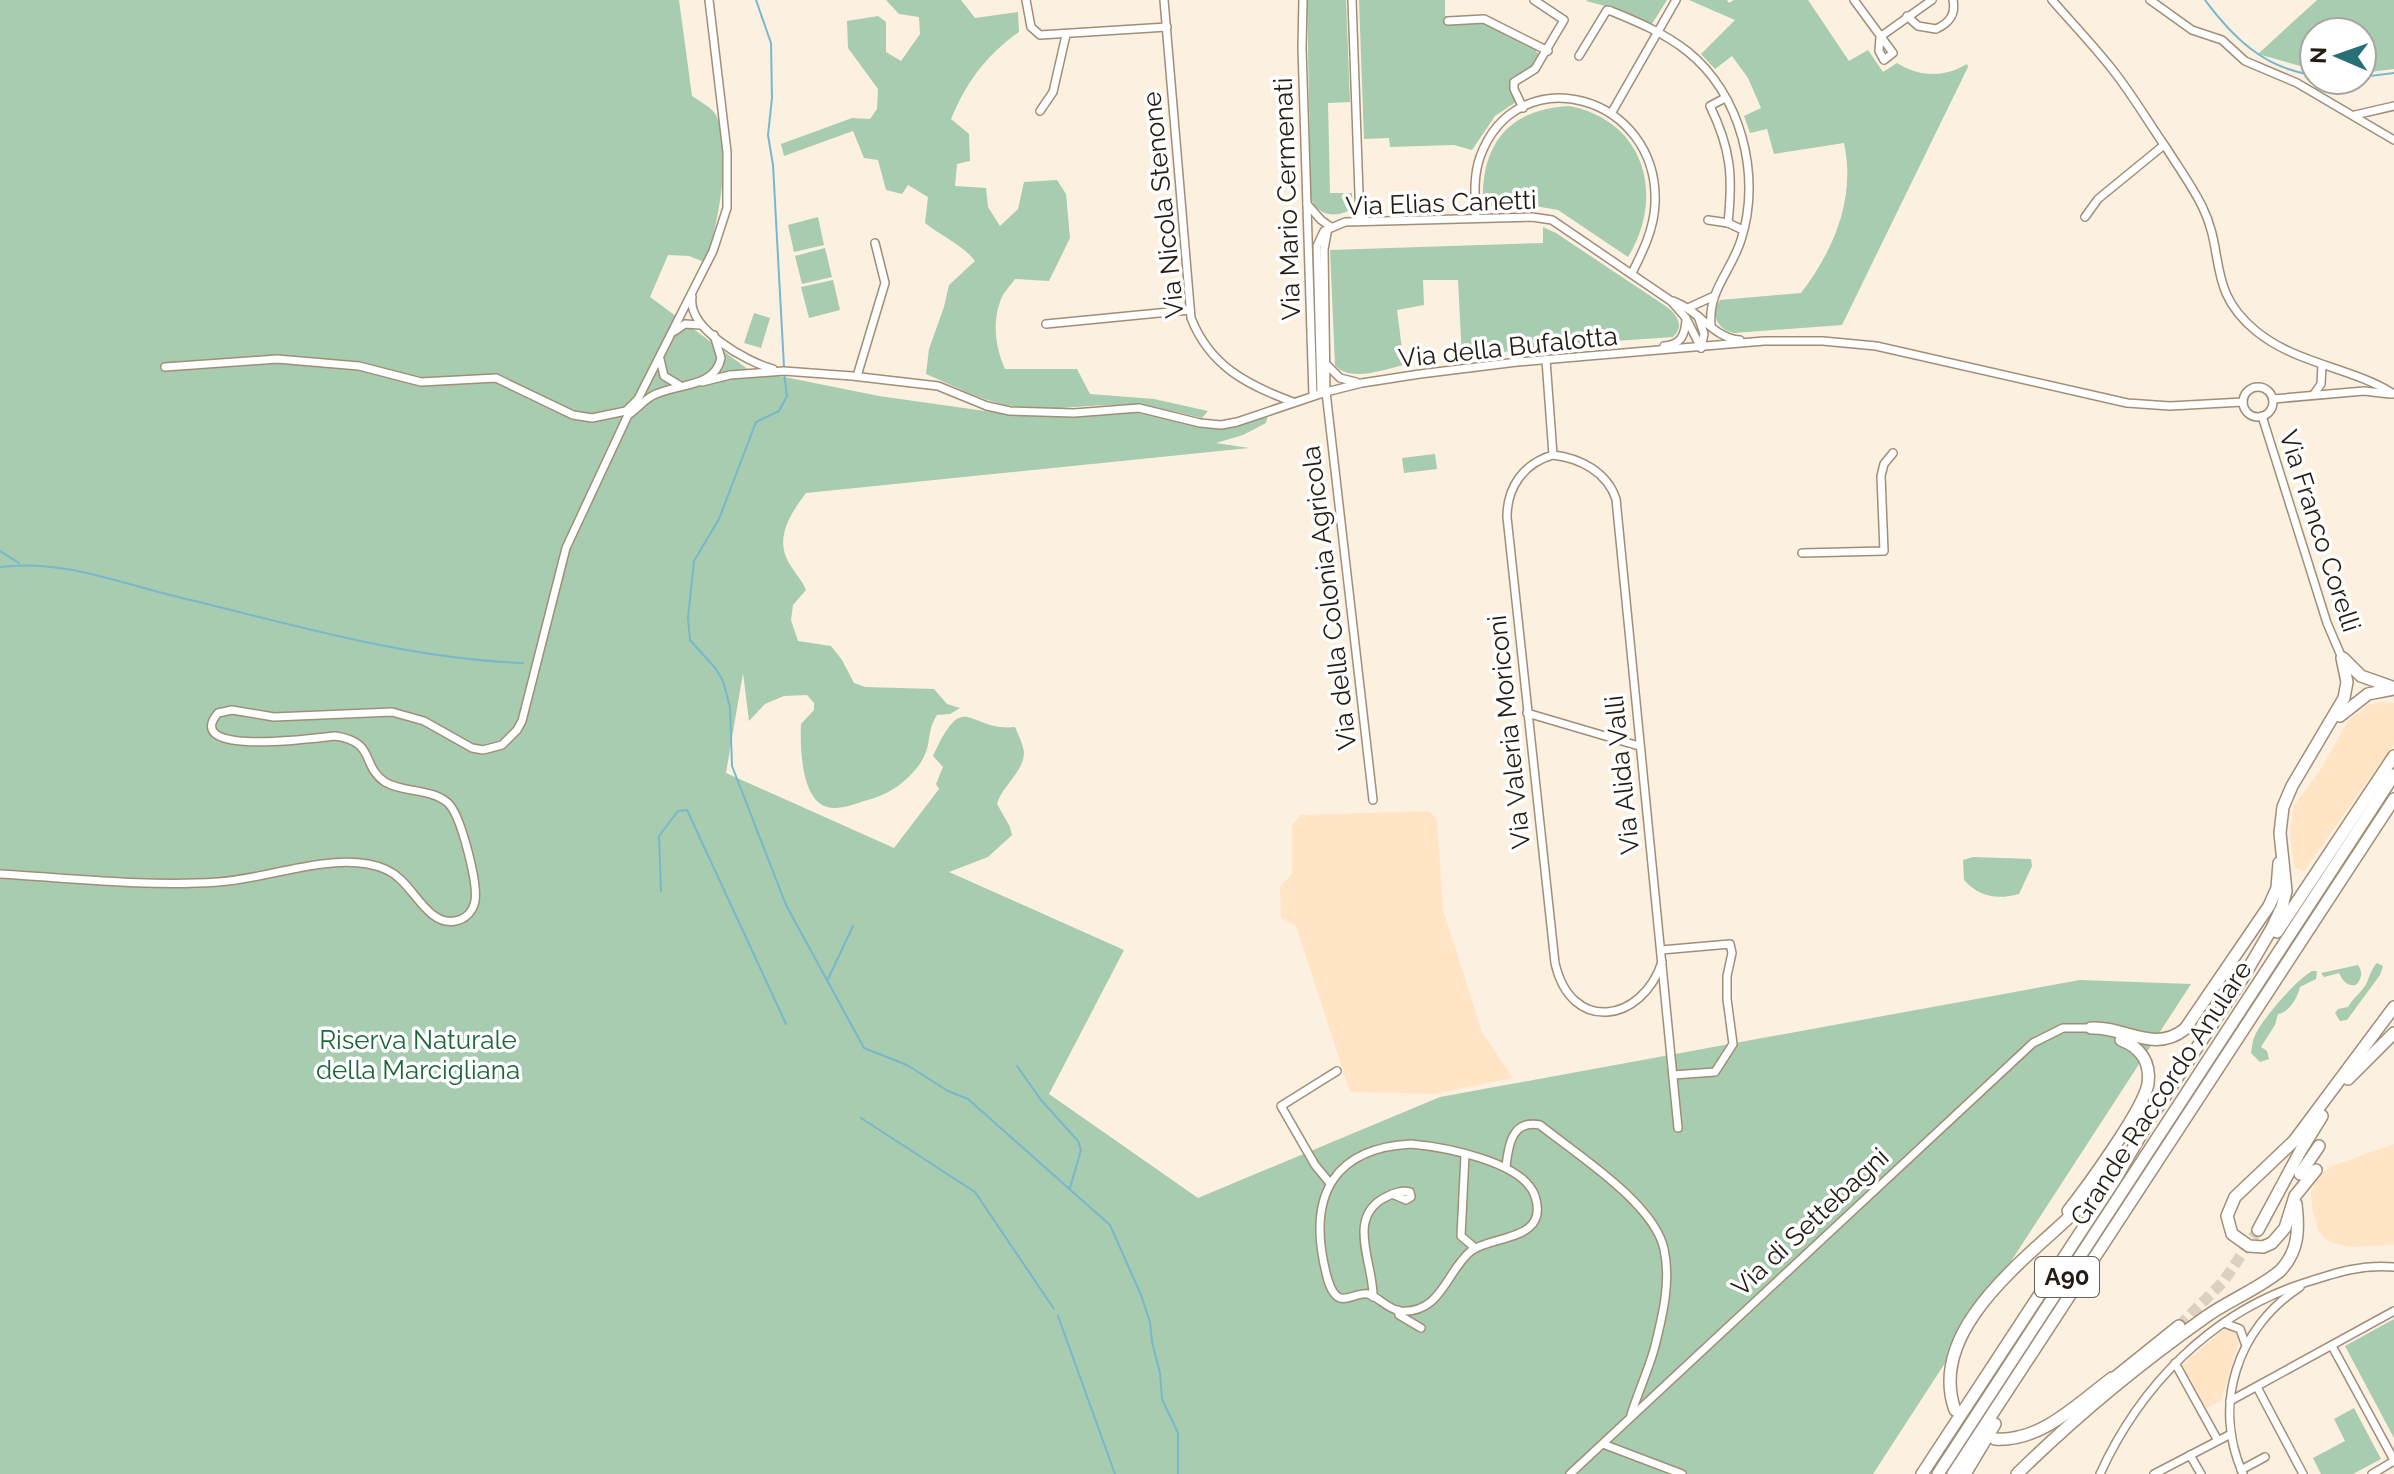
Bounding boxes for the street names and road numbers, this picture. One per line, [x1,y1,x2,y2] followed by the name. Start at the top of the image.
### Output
[1268,77,1306,321] street label: Via Mario Cermenati
[1136,90,1190,320] street label: Via Nicola Stenone
[1345,185,1537,221] street label: Via Elias Canetti
[1397,321,1619,373] street label: Via della Bufalotta
[2273,426,2367,636] street label: Via Franco Corelli
[1295,444,1363,752] street label: Via della Colonia Agricola
[1482,614,1536,850] street label: Via Valeria Moriconi
[1599,694,1645,856] street label: Via Alida Valli
[2064,955,2258,1231] street label: Grande Raccordo Anulare
[1726,1142,1894,1302] street label: Via di Settebagni
[2035,1257,2099,1297] road number: A90

